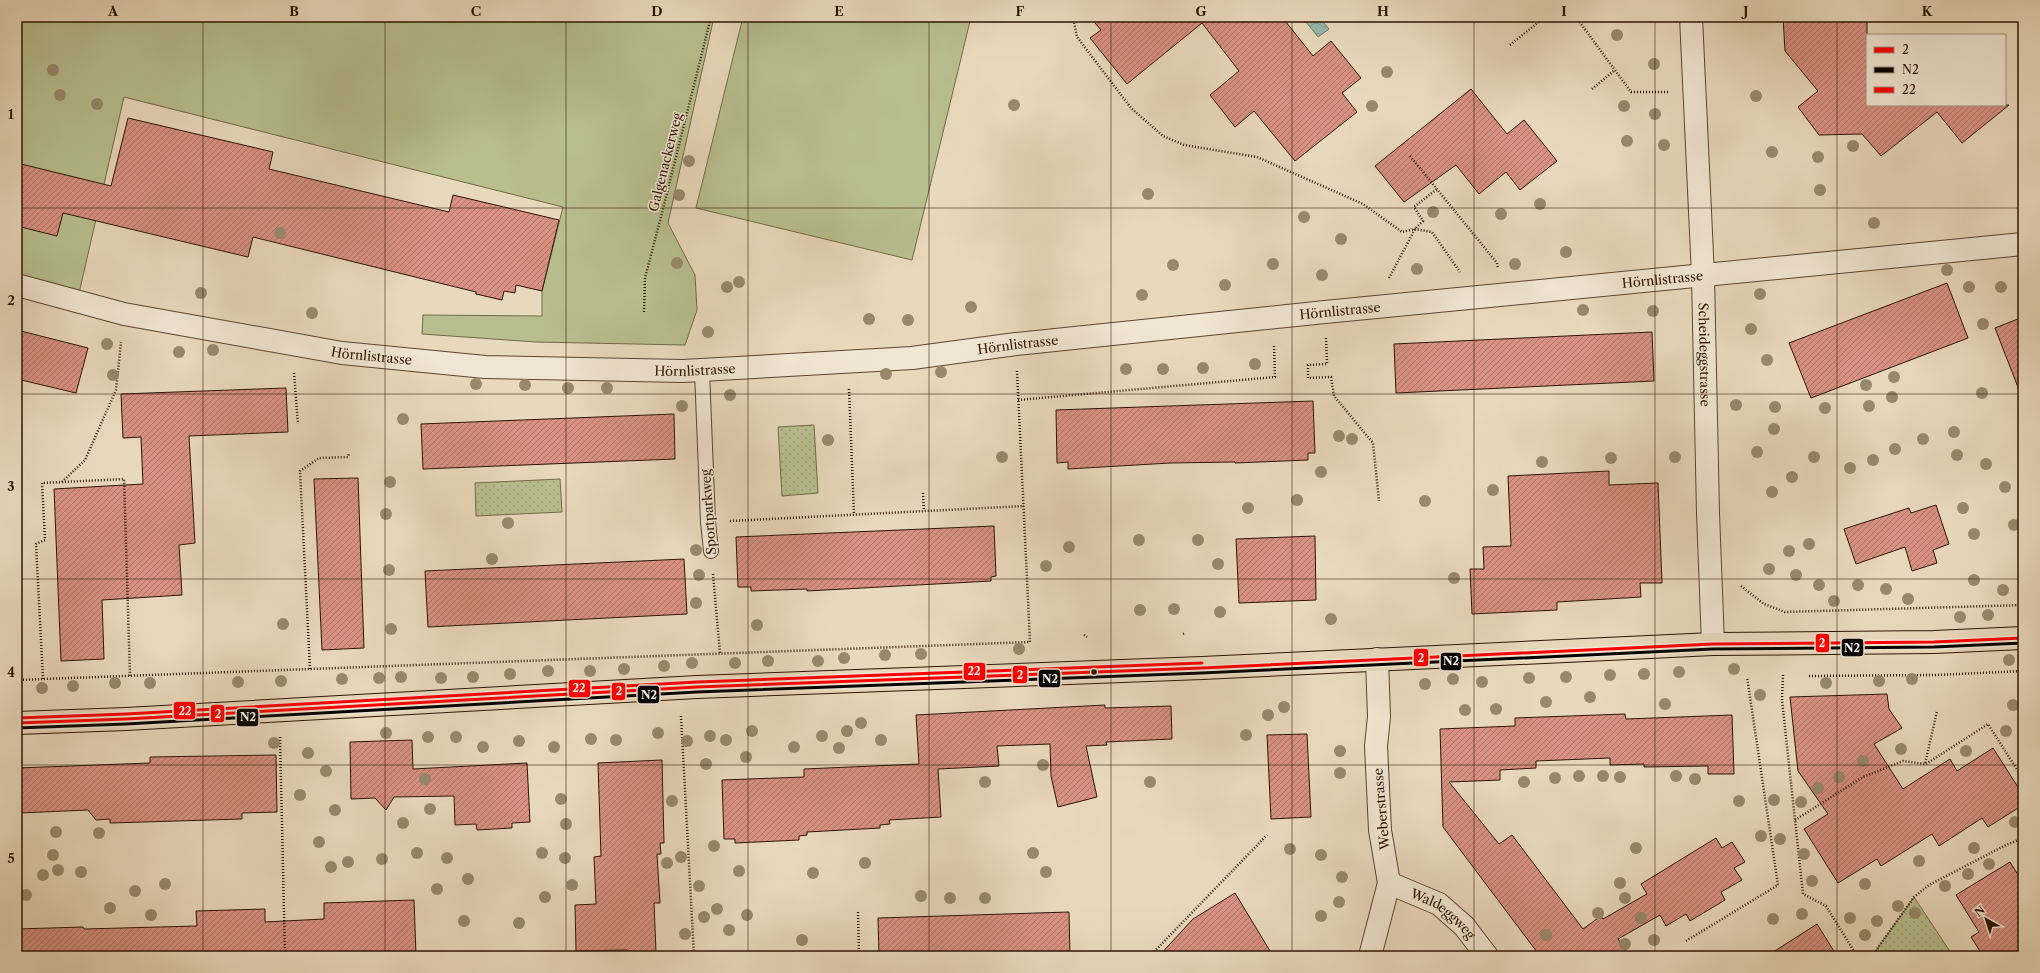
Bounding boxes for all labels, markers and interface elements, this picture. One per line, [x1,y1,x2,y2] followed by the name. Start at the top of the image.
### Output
[107,3,119,19] text: A
[289,3,299,19] text: B
[471,3,481,19] text: C
[651,3,663,19] text: D
[834,3,844,19] text: E
[1016,3,1025,19] text: F
[1195,3,1207,19] text: G
[1377,3,1389,19] text: H
[1561,3,1567,19] text: I
[1741,3,1749,19] text: J
[1922,3,1933,19] text: K
[1866,34,2006,106] legend
[1902,42,1909,57] text: 2
[1902,62,1919,77] text: N2
[1902,82,1916,97] text: 22
[8,106,14,122] text: 1
[645,111,685,213] street label: Galgenackerweg
[1621,267,1704,291] street label: Hörnlistrasse
[7,292,15,308] text: 2
[1299,299,1381,323] street label: Hörnlistrasse
[1696,303,1714,407] street label: Scheideggstrasse
[976,332,1059,357] street label: Hörnlistrasse
[330,343,413,368] street label: Hörnlistrasse
[654,360,736,379] street label: Hörnlistrasse
[697,468,719,555] street label: Sportparkweg
[7,478,15,494] text: 3
[1815,633,1830,653] line badge: 2
[1819,636,1826,650] text: 2
[1841,638,1864,657] line badge: N2
[1844,641,1861,655] text: N2
[1413,648,1429,667] line badge: 2
[1418,651,1425,665] text: 2
[1440,652,1462,671] line badge: N2
[1443,654,1460,668] text: N2
[963,662,986,681] line badge: 22
[7,664,15,680] text: 4
[968,664,981,678] text: 22
[1012,665,1028,684] line badge: 2
[1089,667,1099,677] unlabelled marker
[1017,668,1024,682] text: 2
[1038,669,1061,688] line badge: N2
[1042,672,1059,686] text: N2
[568,679,591,698] line badge: 22
[573,681,586,695] text: 22
[611,682,626,701] line badge: 2
[616,684,623,698] text: 2
[637,685,660,704] line badge: N2
[641,688,658,702] text: N2
[173,701,196,720] line badge: 22
[179,704,192,718] text: 22
[210,704,225,723] line badge: 2
[215,707,222,721] text: 2
[236,708,259,727] line badge: N2
[240,710,257,724] text: N2
[1369,767,1393,852] street label: Weberstrasse
[7,850,15,866] text: 5
[1407,885,1479,942] street label: Waldeggweg
[1966,899,2006,939] north arrow
[1972,903,1988,920] text: N

